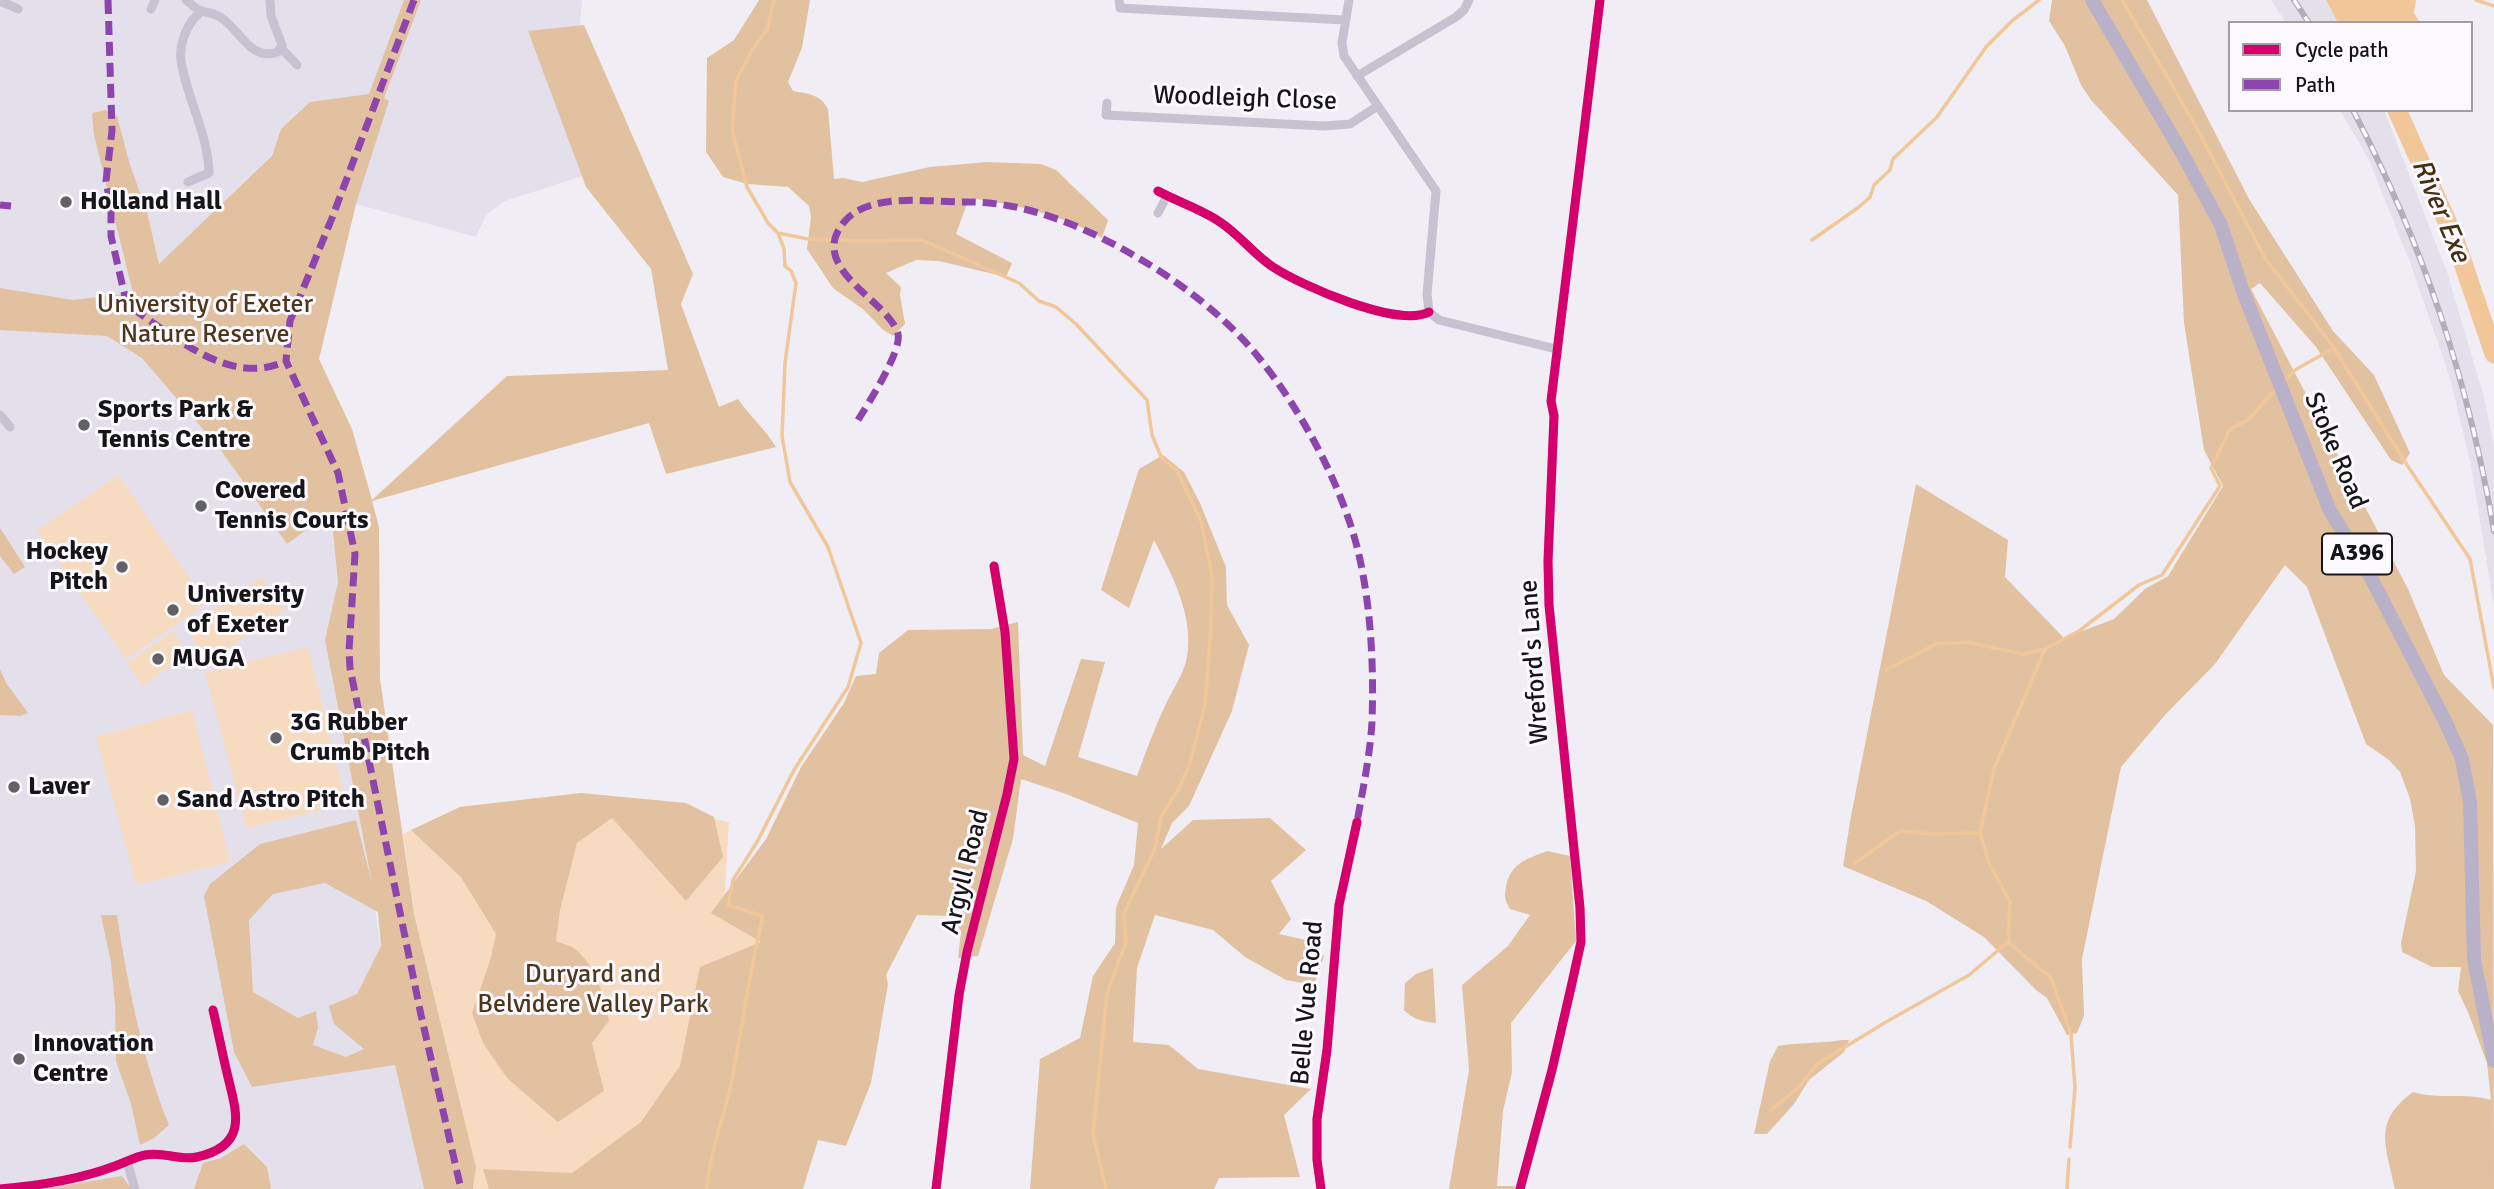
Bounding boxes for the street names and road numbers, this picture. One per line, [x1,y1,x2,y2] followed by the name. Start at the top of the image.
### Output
[1153,80,1337,118] street label: Woodleigh Close
[2296,388,2374,514] street label: Stoke Road
[2322,534,2392,574] road number: A396
[1514,579,1556,745] street label: Wreford's Lane
[935,806,997,938] street label: Argyll Road
[1285,920,1331,1086] street label: Belle Vue Road

